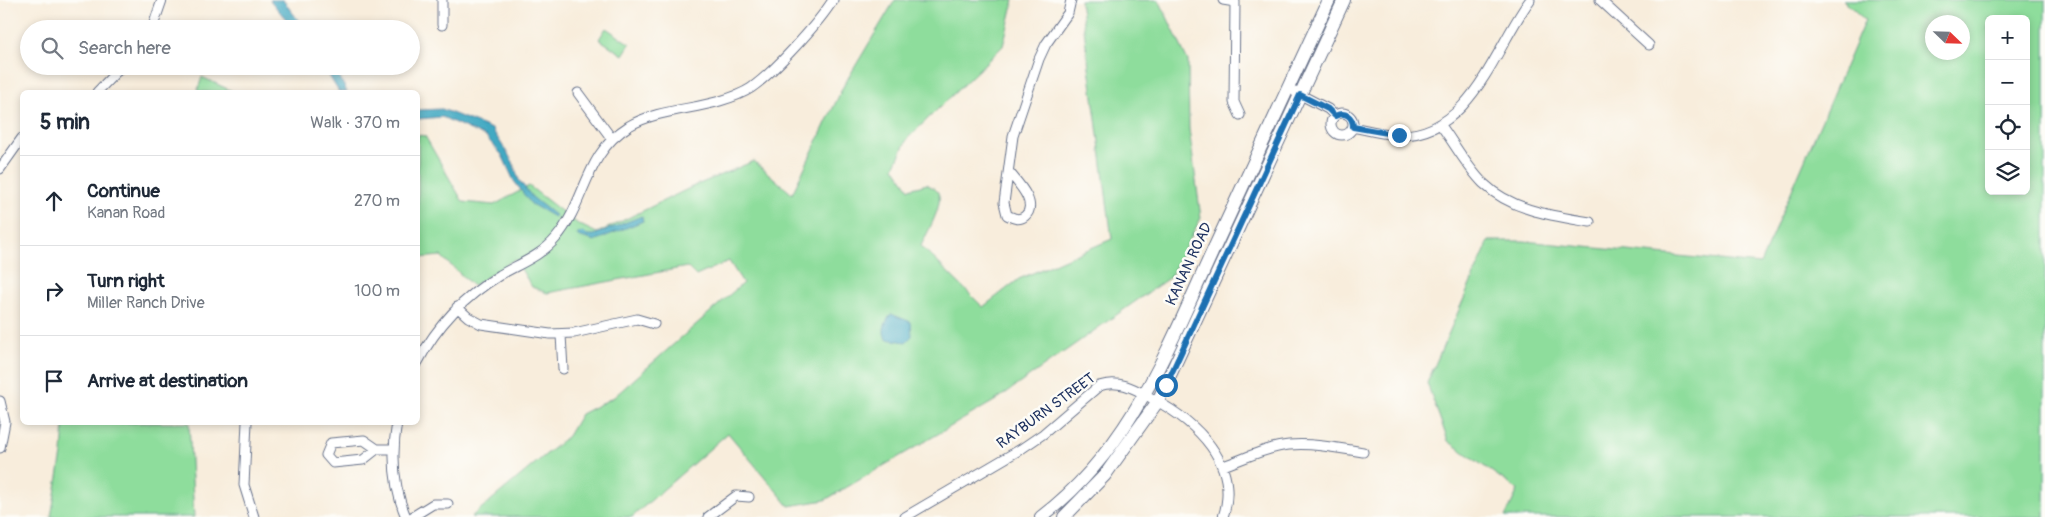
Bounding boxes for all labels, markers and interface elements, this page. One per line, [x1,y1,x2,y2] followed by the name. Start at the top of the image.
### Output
[1925,15,1970,60] north arrow
[1985,15,2030,195] map controls
[1985,15,2030,60] button: +
[20,20,420,75] search box
[38,34,66,62] icon: search
[78,36,171,60] text: Search here
[1985,60,2030,105] button: −
[1985,105,2030,150] button: locate
[40,109,90,136] text: 5 min
[310,113,400,133] text: Walk · 370 m
[1388,124,1411,147] route end
[1985,150,2030,195] button: layers
[87,179,160,203] text: Continue
[40,187,68,215] icon: ahead
[354,191,400,211] text: 270 m
[87,203,165,223] text: Kanan Road
[1161,219,1217,309] street label: KANAN ROAD
[87,269,165,293] text: Turn right
[40,277,68,305] icon: right
[354,281,400,301] text: 100 m
[87,293,205,313] text: Miller Ranch Drive
[40,367,68,395] icon: arrive
[87,369,248,393] text: Arrive at destination
[993,369,1099,453] street label: RAYBURN STREET
[1155,374,1178,397] route start

